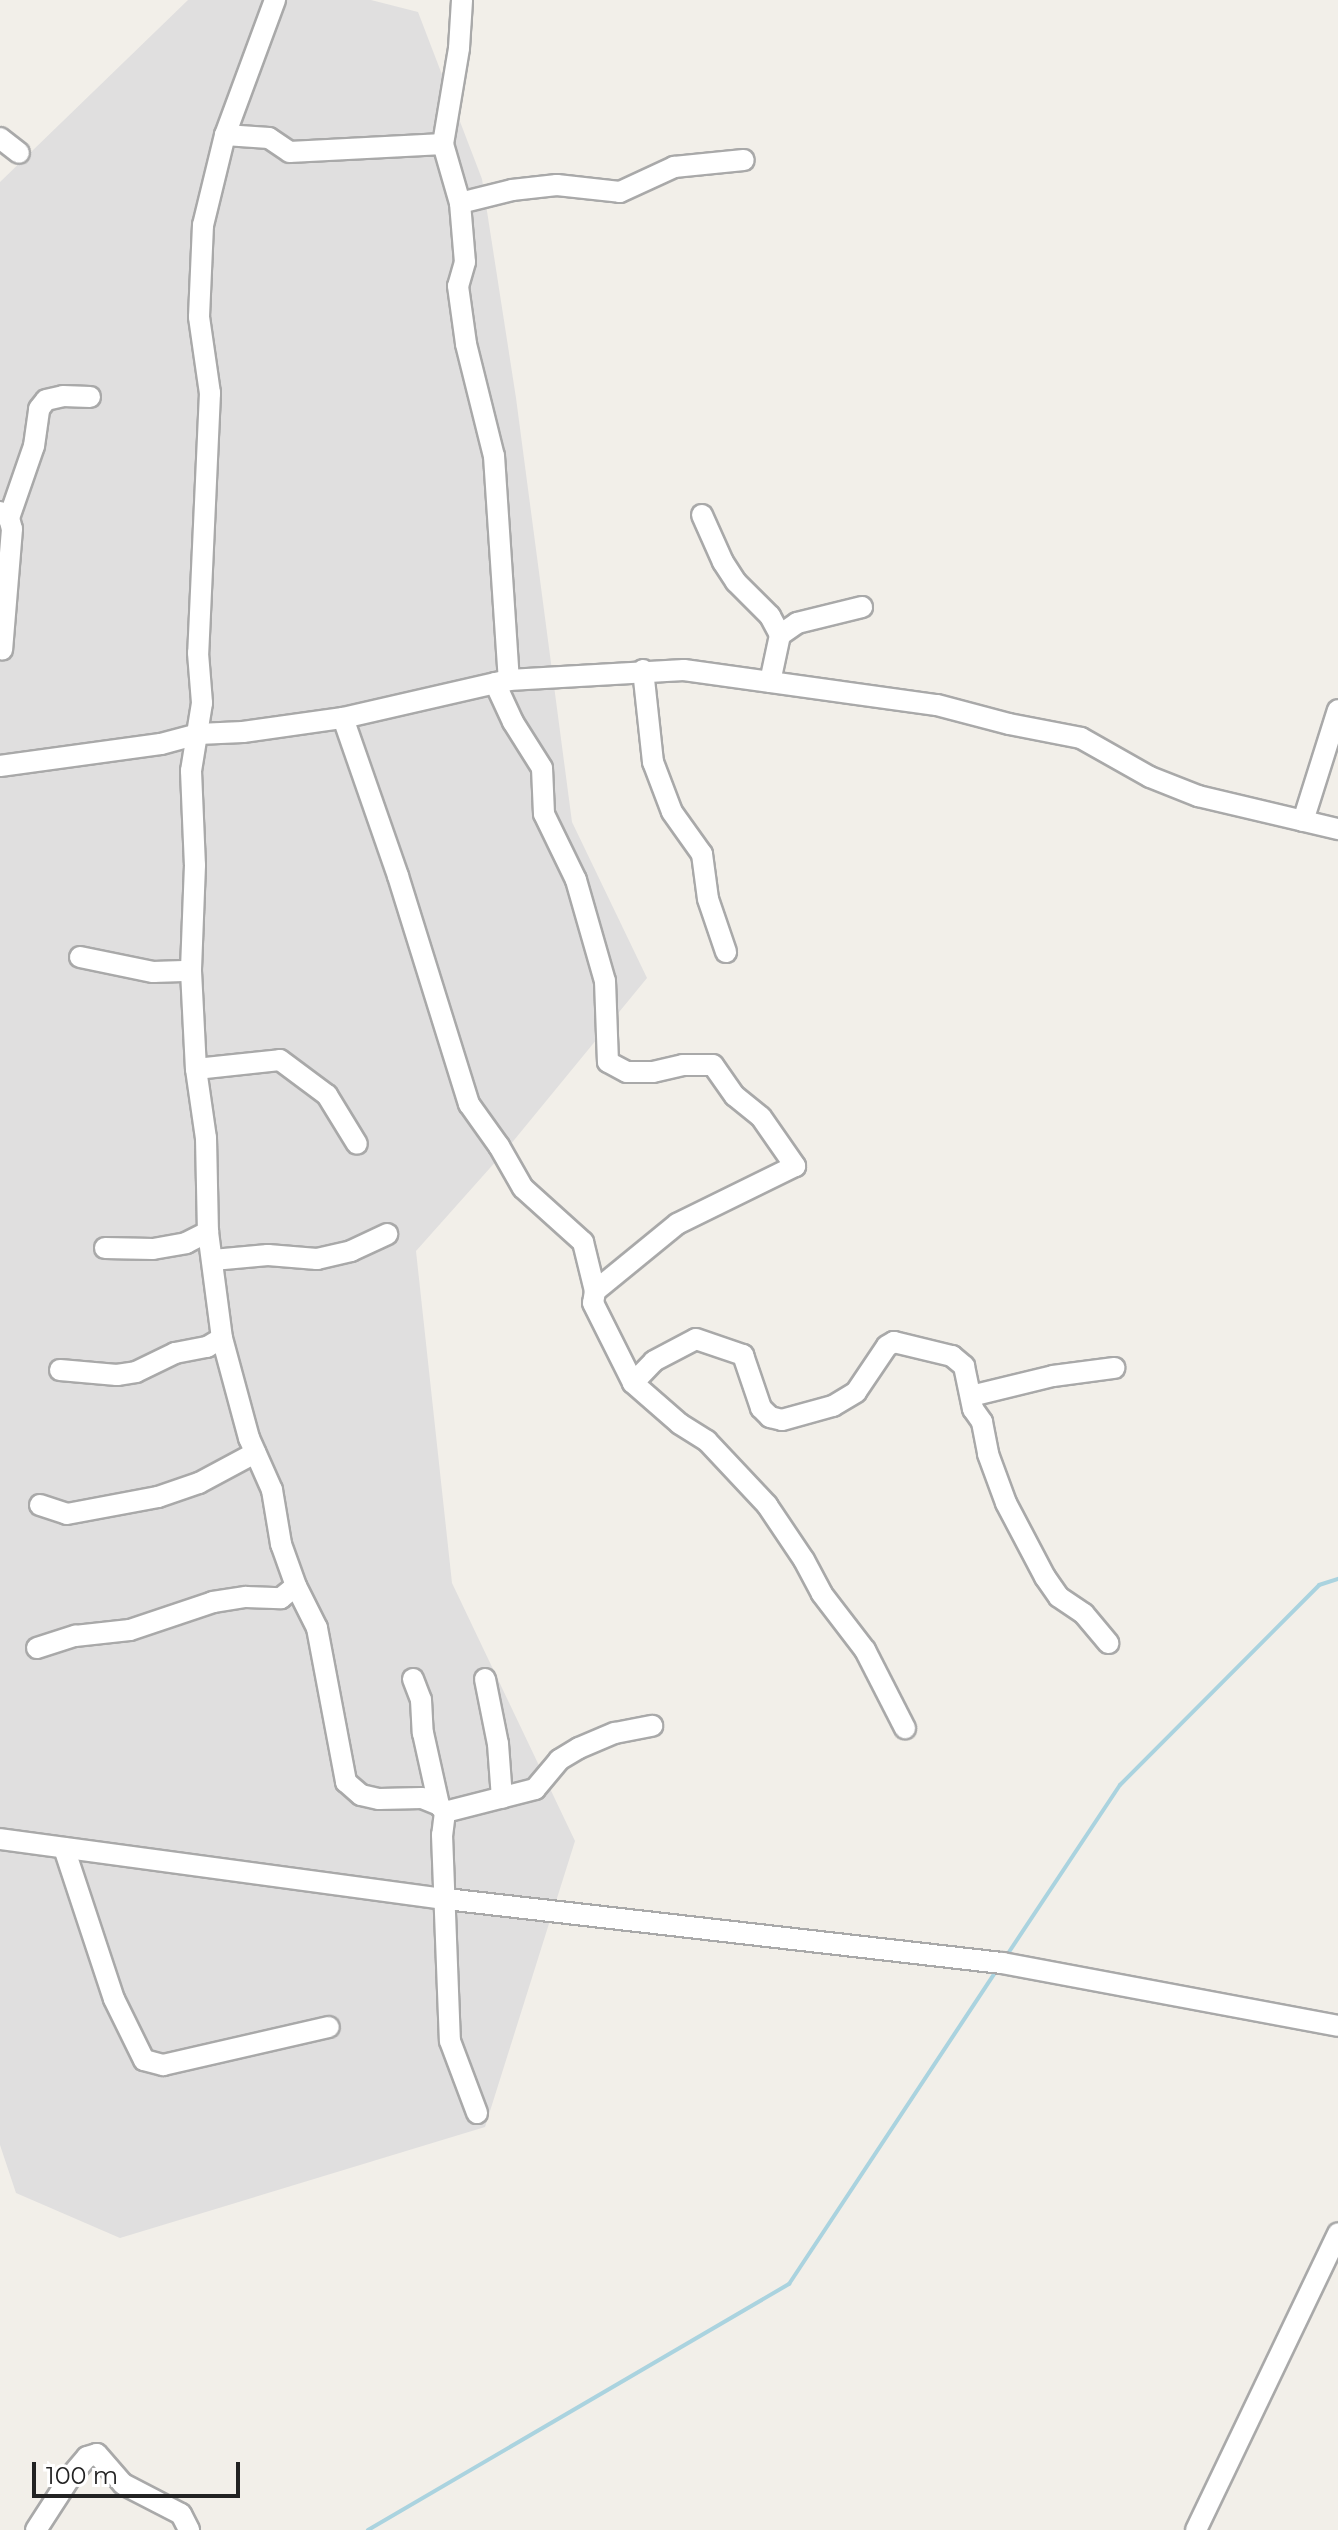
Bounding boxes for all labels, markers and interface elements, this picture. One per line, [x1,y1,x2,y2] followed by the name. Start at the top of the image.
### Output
[36,2446,244,2496] scale bar
[46,2461,118,2490] text: 100 m

